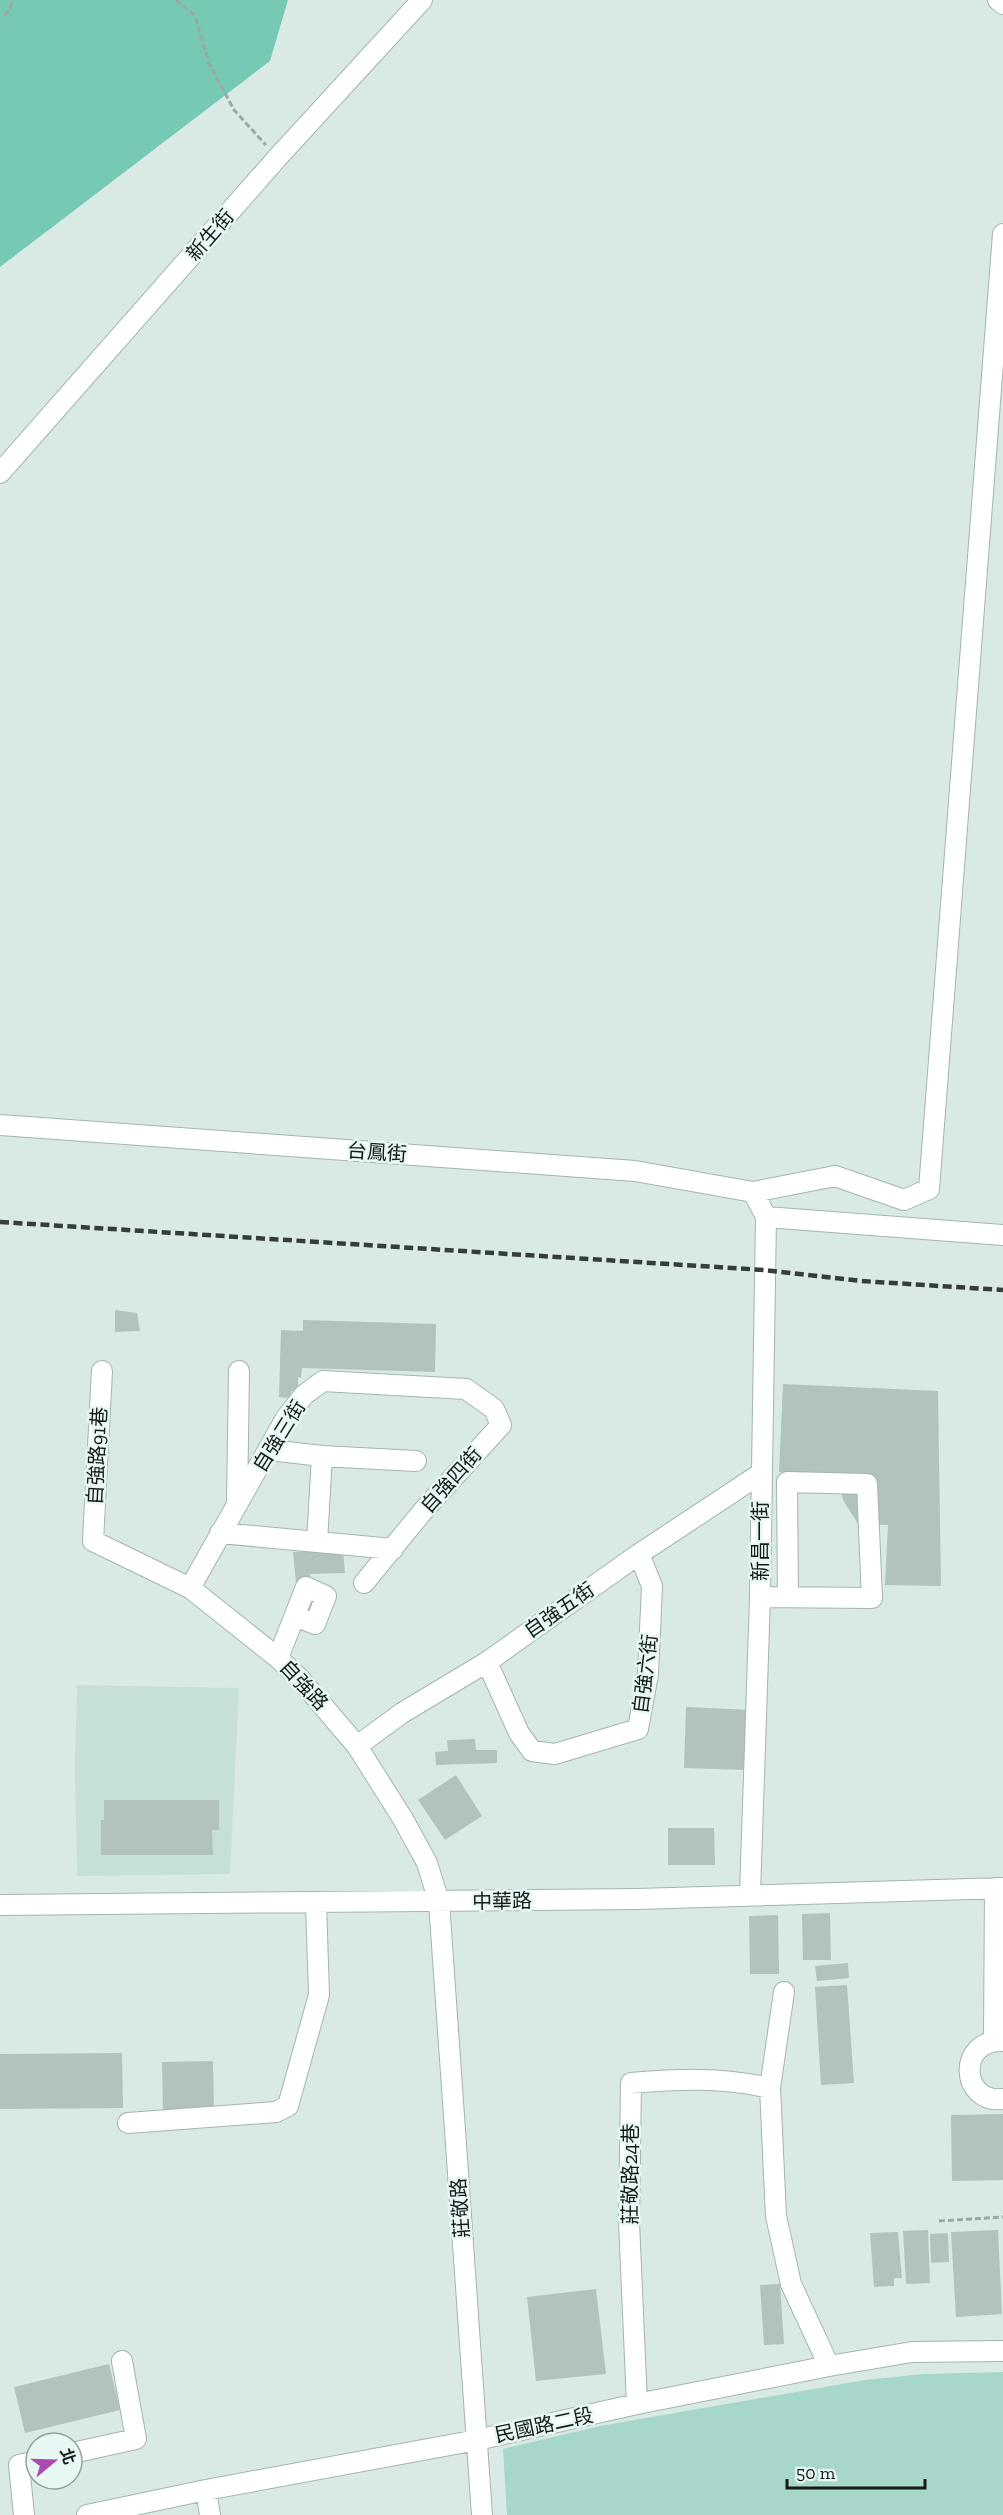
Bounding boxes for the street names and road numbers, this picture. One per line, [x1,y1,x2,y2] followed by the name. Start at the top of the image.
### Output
[181,204,239,266] street label: 新生街
[346,1138,408,1166] street label: 台鳳街
[248,1396,310,1476] street label: 自強三街
[82,1406,112,1506] street label: 自強路91巷
[415,1442,487,1518] street label: 自強四街
[748,1501,772,1581] street label: 新昌一街
[519,1577,599,1643] street label: 自強五街
[628,1633,662,1715] street label: 自強六街
[275,1655,333,1715] street label: 自強路
[472,1888,532,1914] street label: 中華路
[618,2123,642,2225] street label: 莊敬路24巷
[446,2177,474,2239] street label: 莊敬路
[493,2403,595,2447] street label: 民國路二段

